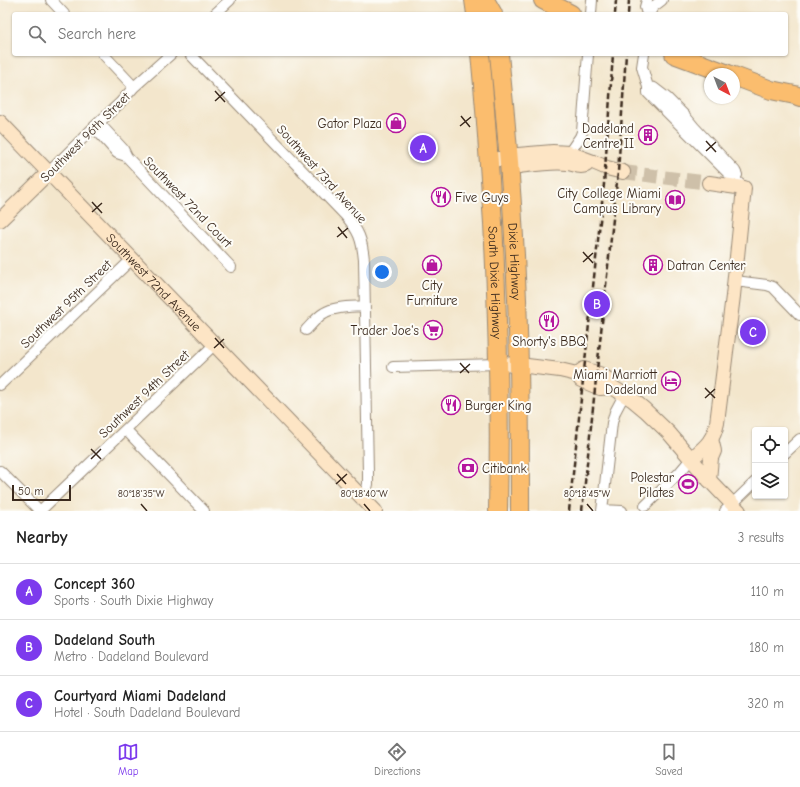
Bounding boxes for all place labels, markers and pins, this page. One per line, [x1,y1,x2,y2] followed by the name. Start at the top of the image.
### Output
[385,112,407,134] shop icon: Gator Plaza
[317,116,382,131] place label: Gator Plaza
[582,121,634,151] place label: Dadeland Centre II
[637,124,659,146] building icon: Dadeland Centre II
[410,133,436,163] pin: A
[430,186,452,208] restaurant icon: Five Guys
[557,186,661,216] place label: City College Miami Campus Library
[664,189,686,211] library icon: City College Miami Campus Library
[455,190,509,205] place label: Five Guys
[421,254,443,276] shop icon: City Furniture
[642,254,664,276] building icon: Datran Center
[667,258,746,273] place label: Datran Center
[406,278,458,308] place label: City Furniture
[584,289,610,319] pin: B
[538,310,560,332] restaurant icon: Shorty's BBQ
[740,317,766,347] pin: C
[422,319,444,341] supermarket icon: Trader Joe's
[350,323,419,338] place label: Trader Joe's
[512,334,586,349] place label: Shorty's BBQ
[573,367,658,397] place label: Miami Marriott Dadeland
[660,370,682,392] hotel icon: Miami Marriott Dadeland
[440,394,462,416] restaurant icon: Burger King
[465,398,532,413] place label: Burger King
[457,457,479,479] bank icon: Citibank
[482,461,527,476] place label: Citibank
[630,470,675,500] place label: Polestar Pilates
[677,473,699,495] sports icon: Polestar Pilates

